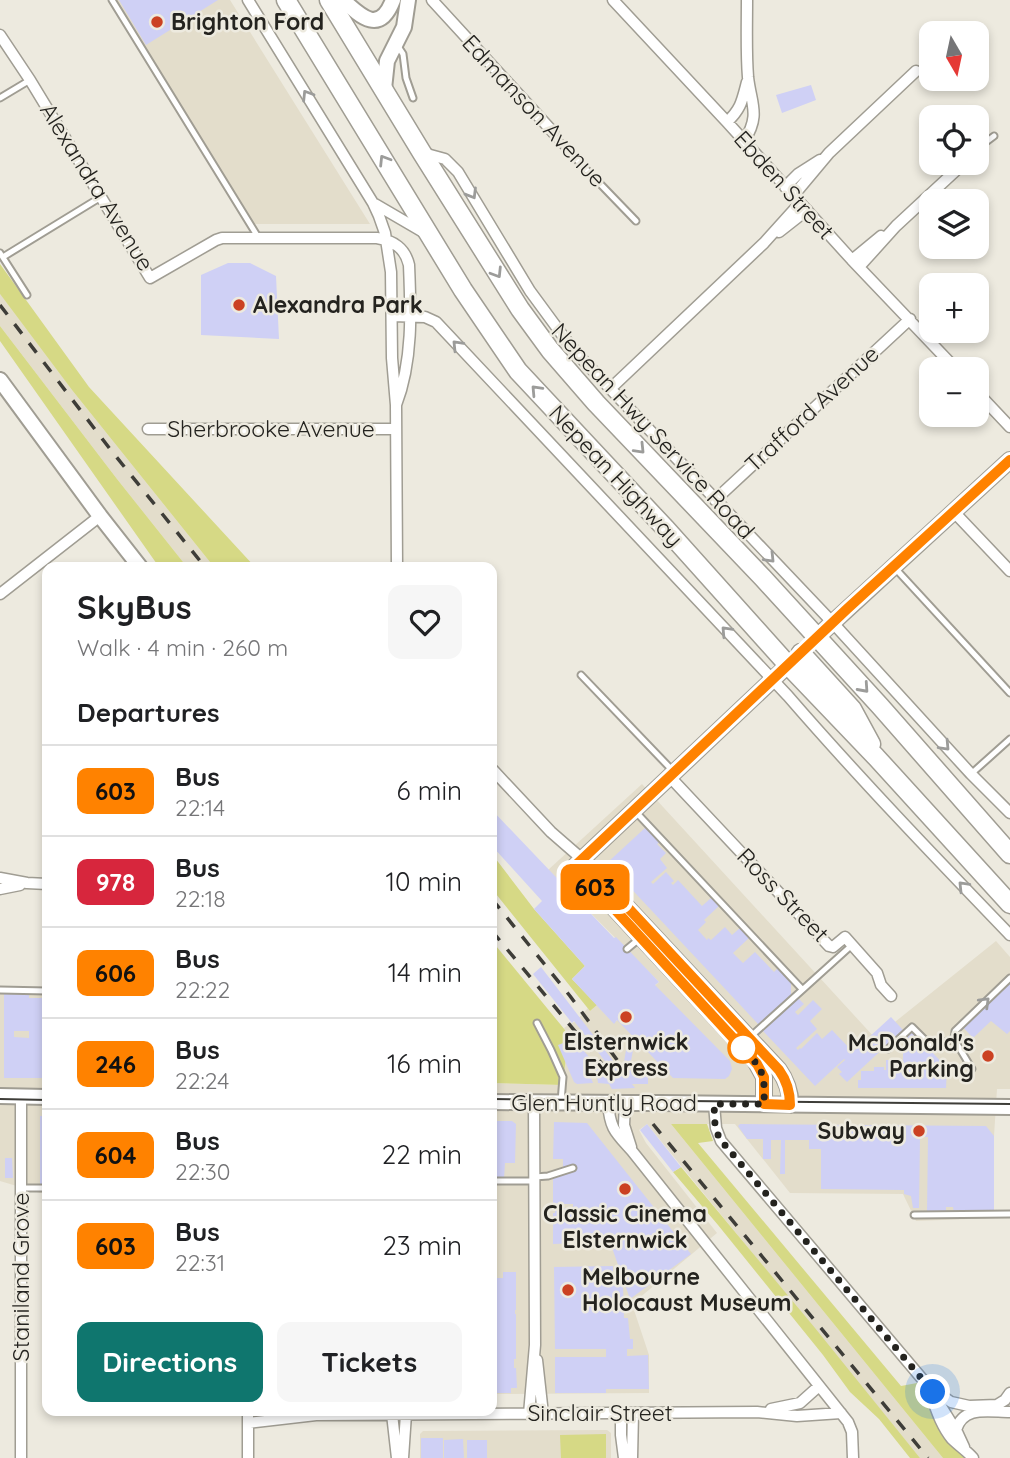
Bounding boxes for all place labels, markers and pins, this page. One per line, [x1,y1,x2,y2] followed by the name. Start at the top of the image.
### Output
[171,7,324,36] place label: Brighton Ford
[149,14,165,30] marker: Brighton Ford
[253,290,423,319] place label: Alexandra Park
[231,297,247,313] marker: Alexandra Park
[618,1009,634,1025] marker: Elsternwick Express
[563,1027,689,1082] place label: Elsternwick Express
[848,1028,974,1083] place label: McDonald's Parking
[728,1033,758,1063] unlabelled marker
[980,1048,996,1064] marker: McDonald's Parking
[818,1116,905,1145] place label: Subway
[911,1123,927,1139] marker: Subway
[617,1181,633,1197] marker: Classic Cinema Elsternwick
[543,1199,707,1254] place label: Classic Cinema Elsternwick
[582,1262,792,1317] place label: Melbourne Holocaust Museum
[560,1282,576,1298] marker: Melbourne Holocaust Museum

